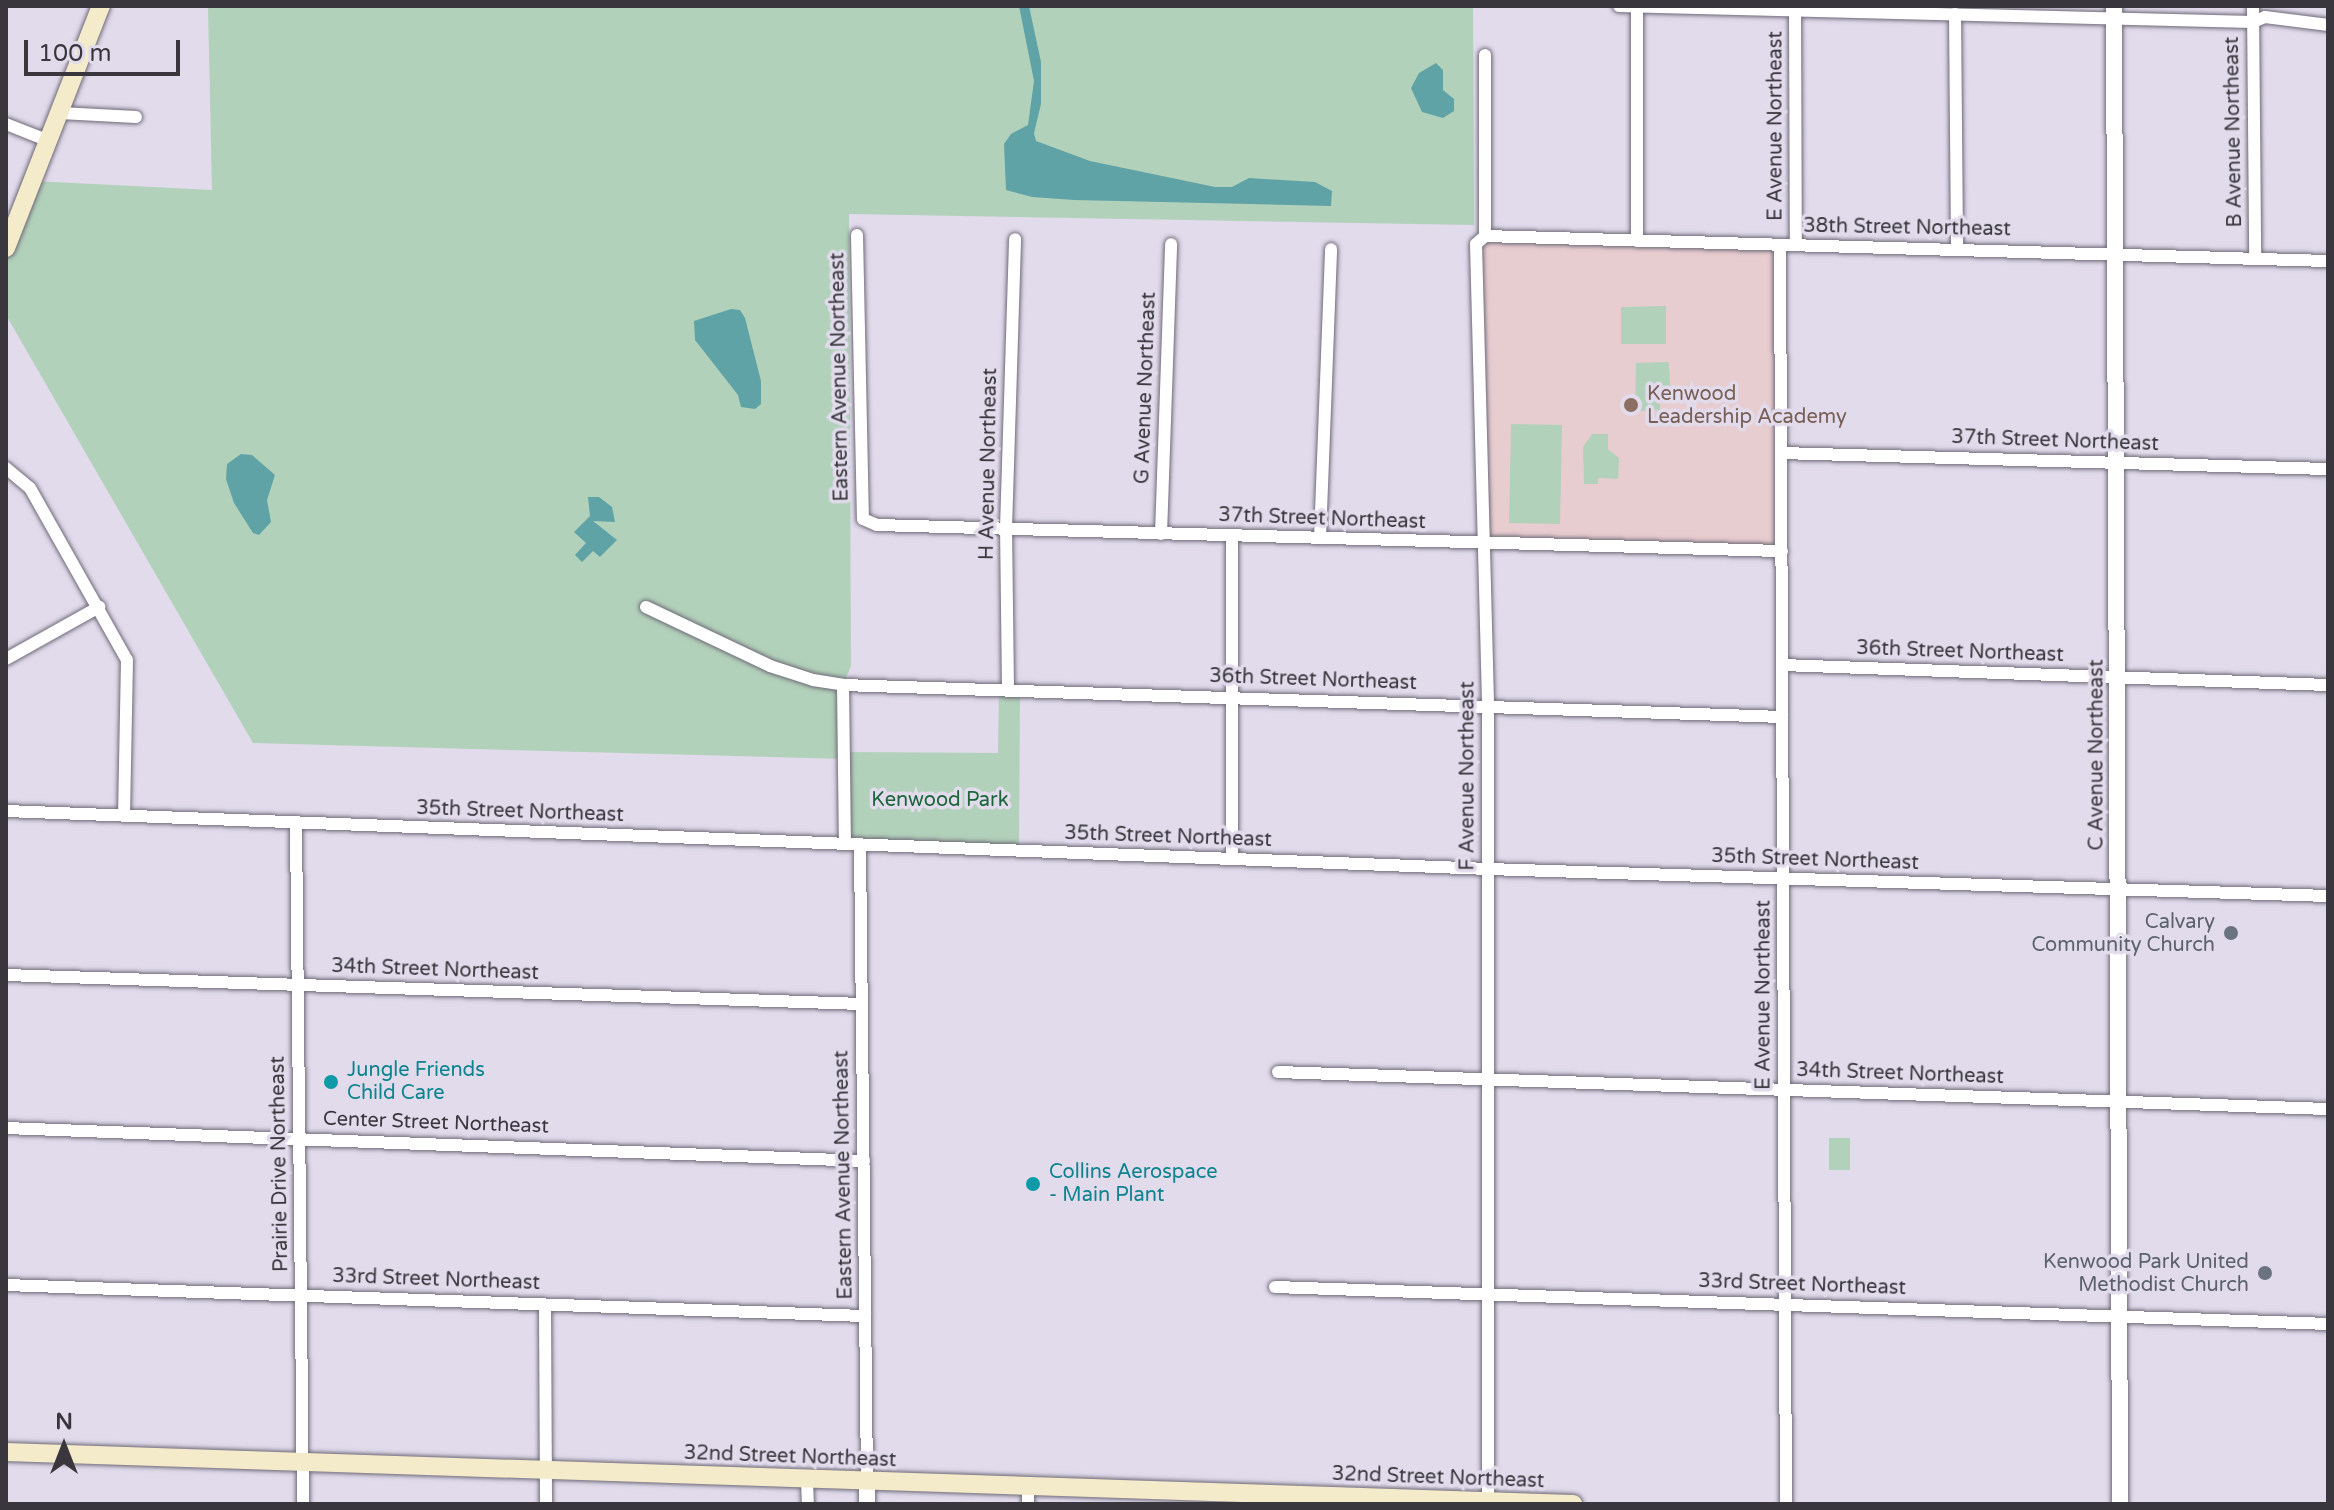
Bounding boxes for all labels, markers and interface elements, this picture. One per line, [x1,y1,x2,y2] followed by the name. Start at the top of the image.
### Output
[28,24,184,74] scale bar
[1764,31,1788,221] street label: E Avenue Northeast
[2220,36,2248,228] street label: B Avenue Northeast
[38,39,112,68] text: 100 m
[1803,214,2011,242] street label: 38th Street Northeast
[826,252,854,502] street label: Eastern Avenue Northeast
[1131,292,1161,484] street label: G Avenue Northeast
[975,368,1003,560] street label: H Avenue Northeast
[1647,382,1847,429] place label: Kenwood Leadership Academy
[1622,396,1640,414] marker: Kenwood Leadership Academy
[1951,425,2159,457] street label: 37th Street Northeast
[1218,503,1426,535] street label: 37th Street Northeast
[1856,636,2064,668] street label: 36th Street Northeast
[2085,659,2109,851] street label: C Avenue Northeast
[1209,664,1417,696] street label: 36th Street Northeast
[1456,681,1480,871] street label: F Avenue Northeast
[871,788,1009,812] park label: Kenwood Park
[416,796,624,828] street label: 35th Street Northeast
[1064,821,1272,853] street label: 35th Street Northeast
[1711,844,1919,876] street label: 35th Street Northeast
[1752,900,1776,1090] street label: E Avenue Northeast
[2031,910,2215,957] place label: Calvary Community Church
[2222,924,2240,942] marker: Calvary Community Church
[331,954,539,986] street label: 34th Street Northeast
[830,1050,858,1300] street label: Eastern Avenue Northeast
[266,1056,294,1272] street label: Prairie Drive Northeast
[347,1058,485,1105] place label: Jungle Friends Child Care
[1796,1058,2004,1090] street label: 34th Street Northeast
[322,1073,340,1091] marker: Jungle Friends Child Care
[323,1107,549,1139] street label: Center Street Northeast
[1049,1160,1218,1207] place label: Collins Aerospace - Main Plant
[1024,1175,1042,1193] marker: Collins Aerospace - Main Plant
[2043,1250,2249,1297] place label: Kenwood Park United Methodist Church
[332,1264,540,1296] street label: 33rd Street Northeast
[2256,1264,2274,1282] marker: Kenwood Park United Methodist Church
[1698,1269,1906,1301] street label: 33rd Street Northeast
[24,1406,104,1486] north arrow
[55,1409,73,1435] text: N
[683,1441,897,1473] street label: 32nd Street Northeast
[1331,1462,1545,1494] street label: 32nd Street Northeast

